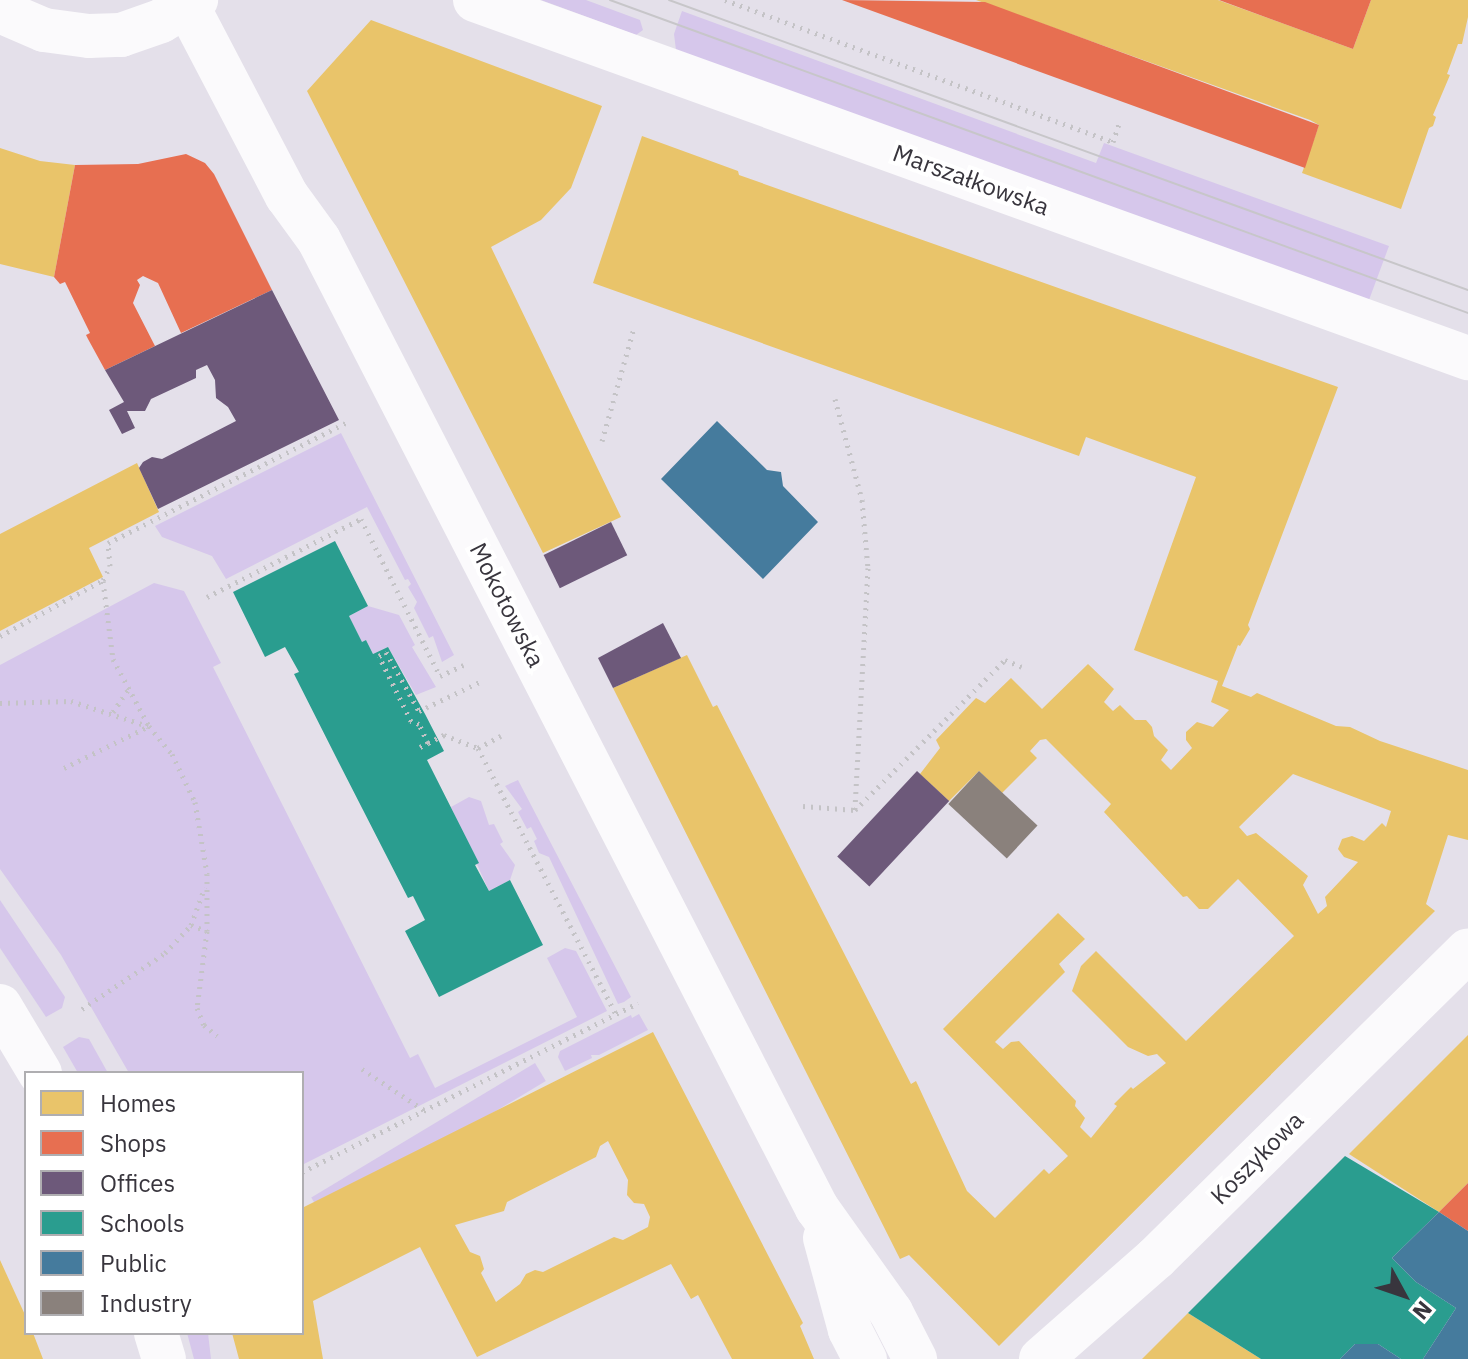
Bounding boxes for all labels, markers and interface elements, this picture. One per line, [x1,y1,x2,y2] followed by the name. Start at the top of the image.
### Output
[889,138,1053,222] street label: Marszałkowska
[463,538,551,672] street label: Mokotowska
[24,1071,304,1335] legend
[100,1087,176,1119] text: Homes
[1205,1106,1309,1210] street label: Koszykowa
[100,1127,167,1159] text: Shops
[100,1167,175,1199] text: Offices
[100,1207,185,1239] text: Schools
[100,1247,167,1279] text: Public
[1364,1255,1444,1335] north arrow
[100,1287,192,1319] text: Industry
[1407,1295,1439,1326] text: N

